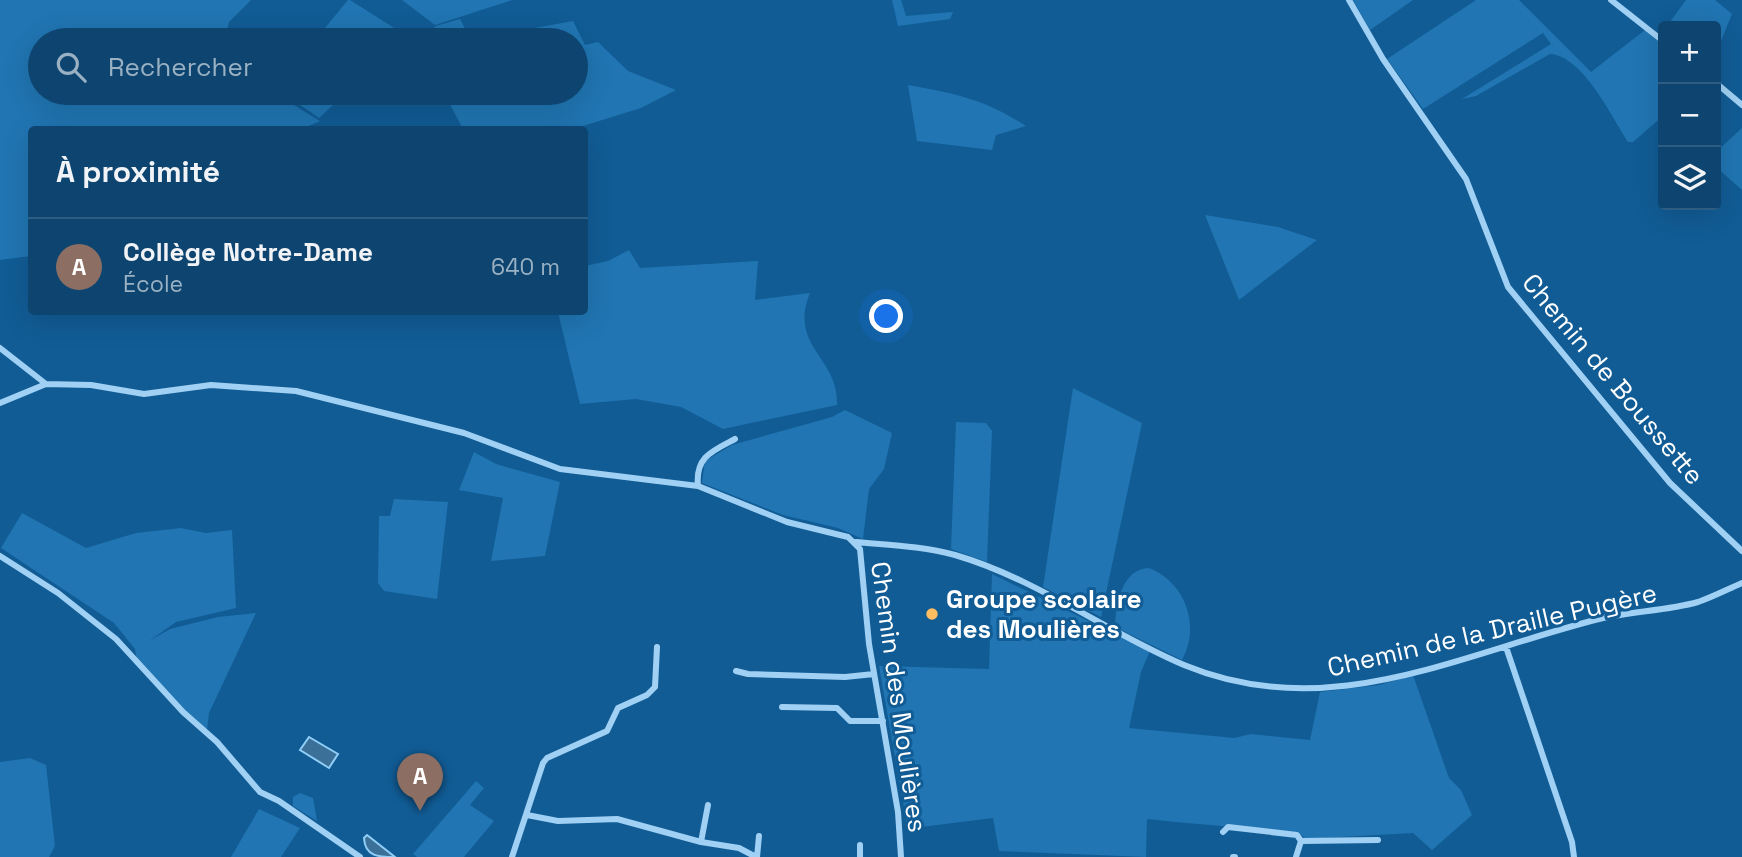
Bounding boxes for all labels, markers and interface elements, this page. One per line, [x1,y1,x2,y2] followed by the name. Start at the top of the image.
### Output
[1658,21,1721,210] map controls
[1658,21,1721,84] button: +
[28,28,588,105] search box
[52,48,90,86] icon: search
[108,50,253,84] text: Rechercher
[1658,84,1721,147] button: −
[1658,147,1721,210] button: layers
[56,152,220,191] text: À proximité
[123,235,373,269] text: Collège Notre-Dame
[72,252,86,282] text: A
[491,252,560,282] text: 640 m
[1515,266,1711,492] street label: Chemin de Boussette
[123,269,183,299] text: École
[869,299,903,333] your location
[863,559,935,835] street label: Chemin des Moulières
[1324,575,1660,685] street label: Chemin de la Draille Pugère
[946,582,1142,646] place label: Groupe scolaire des Moulières
[924,606,940,622] marker: Groupe scolaire des Moulières
[397,753,443,811] pin: A

